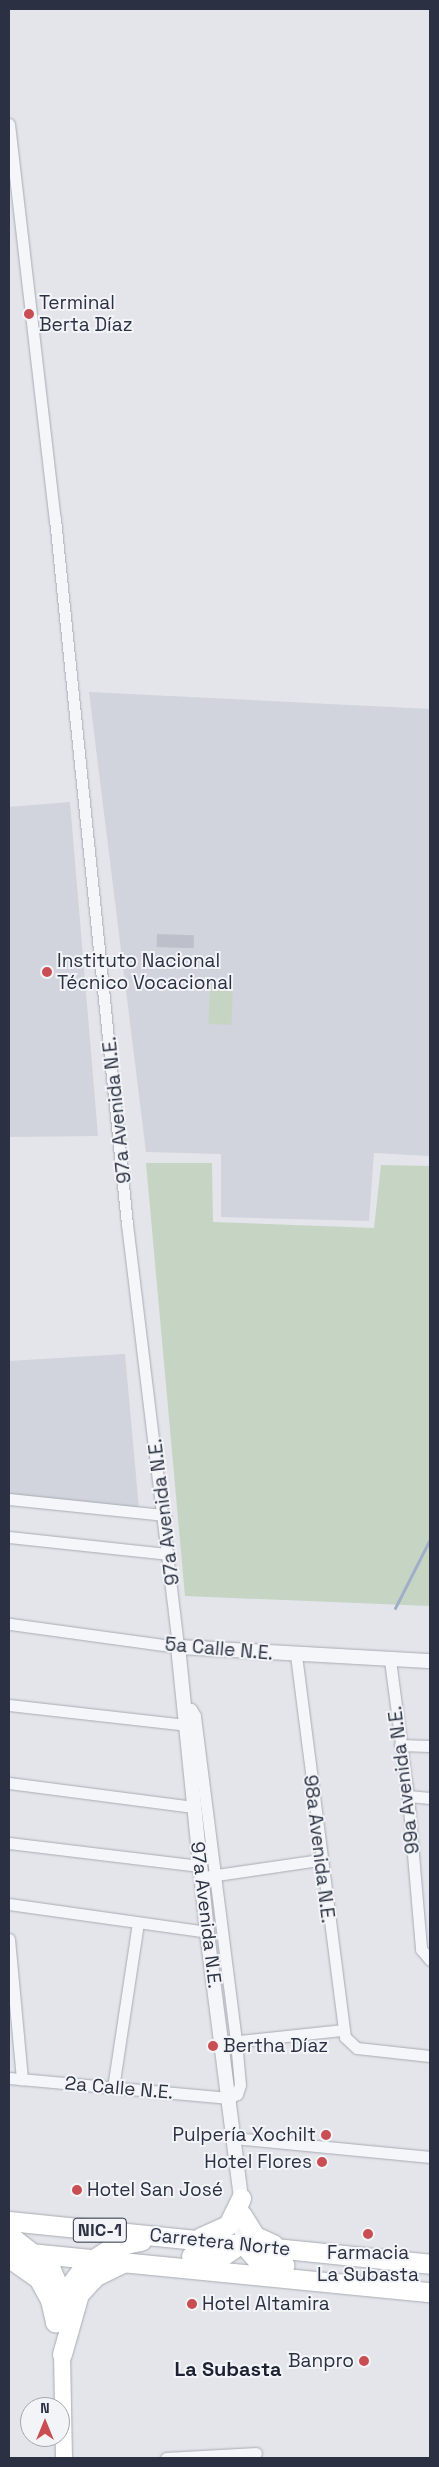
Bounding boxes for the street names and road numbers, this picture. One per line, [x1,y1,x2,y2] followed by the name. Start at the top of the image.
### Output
[98,1035,136,1185] street label: 97a Avenida N.E.
[144,1437,184,1587] street label: 97a Avenida N.E.
[164,1633,274,1665] street label: 5a Calle N.E.
[384,1705,424,1855] street label: 99a Avenida N.E.
[299,1774,339,1924] street label: 98a Avenida N.E.
[186,1840,226,1990] street label: 97a Avenida N.E.
[64,2072,174,2104] street label: 2a Calle N.E.
[72,2214,128,2246] road number: NIC-1
[148,2223,292,2261] street label: Carretera Norte

